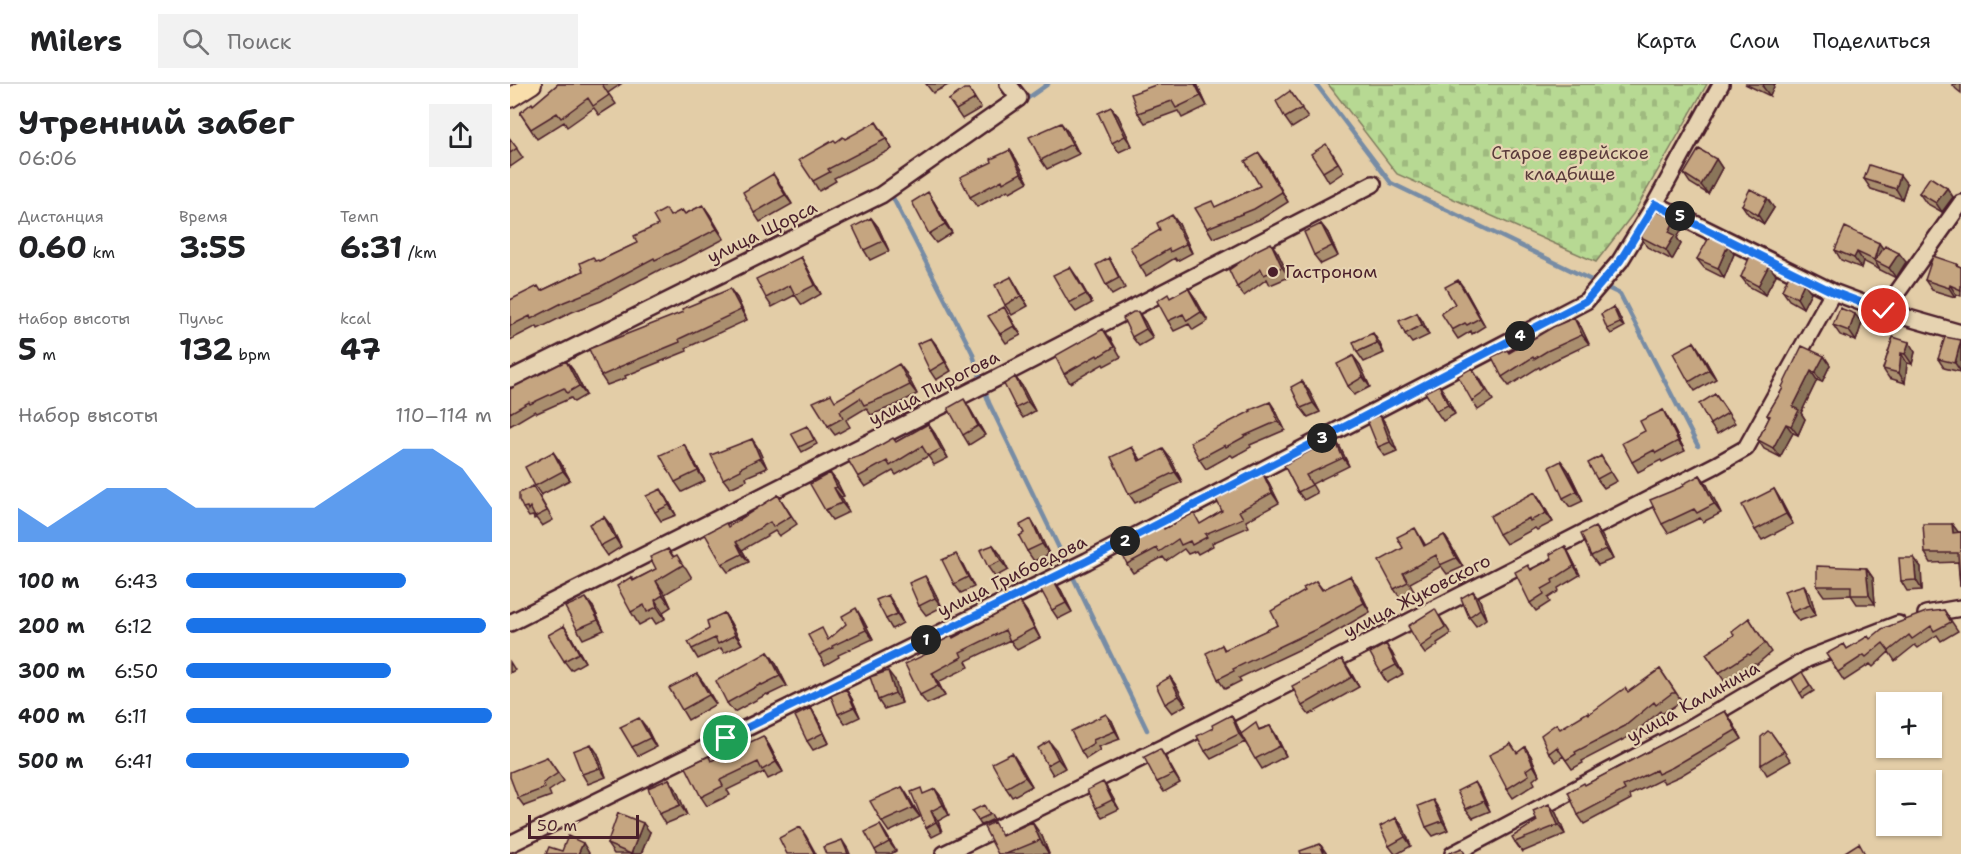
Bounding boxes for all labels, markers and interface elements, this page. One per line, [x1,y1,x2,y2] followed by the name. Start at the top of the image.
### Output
[158,14,578,68] search box
[30,22,122,60] text: Milers
[179,25,212,58] icon: search
[227,27,292,56] text: Поиск
[1636,27,1696,55] text: Карта
[1729,27,1780,55] text: Слои
[1813,27,1931,55] text: Поделиться
[18,100,295,145] text: Утренний забег
[429,104,492,167] button: share
[1491,141,1649,186] park label: Старое еврейское кладбище
[18,145,77,171] text: 06:06
[703,195,821,269] street label: улица Щорса
[1665,201,1695,231] pin: 5
[1675,205,1685,226] text: 5
[18,206,104,227] text: Дистанция
[179,206,228,227] text: Время
[340,206,379,227] text: Темп
[18,227,87,268] text: 0.60
[179,227,246,268] text: 3:55
[340,227,403,268] text: 6:31
[87,242,115,263] text: km
[403,242,437,263] text: /km
[1285,260,1377,284] place label: Гастроном
[1266,265,1280,279] marker: Гастроном
[1858,285,1909,336] pin
[1867,294,1900,327] icon: check
[18,308,130,329] text: Набор высоты
[179,308,224,329] text: Пульс
[340,308,371,329] text: kcal
[1505,321,1535,351] pin: 4
[1514,325,1526,346] text: 4
[18,329,37,370] text: 5
[179,329,233,370] text: 132
[340,329,381,370] text: 47
[37,344,56,365] text: m
[233,344,271,365] text: bpm
[865,345,1003,431] street label: улица Пирогова
[18,402,158,428] text: Набор высоты
[395,402,492,428] text: 110–114 m
[1307,423,1337,453] pin: 3
[1316,427,1328,448] text: 3
[1110,526,1140,556] pin: 2
[933,529,1091,623] street label: улица Грибоедова
[1119,530,1131,551] text: 2
[1339,548,1495,644] street label: улица Жуковского
[18,568,80,594] text: 100 m
[114,568,158,594] text: 6:43
[18,613,85,639] text: 200 m
[114,613,153,639] text: 6:12
[911,625,941,655] pin: 1
[922,629,930,650] text: 1
[1622,655,1764,749] street label: улица Калинина
[18,658,85,684] text: 300 m
[114,658,158,684] text: 6:50
[1876,692,1942,836] map controls
[1876,692,1942,758] button: +
[18,703,85,729] text: 400 m
[114,703,147,729] text: 6:11
[700,712,751,763] pin
[709,721,742,754] icon: arrive
[18,748,84,774] text: 500 m
[114,748,153,774] text: 6:41
[1876,770,1942,836] button: −
[528,812,639,840] scale bar
[537,815,577,836] text: 50 m

